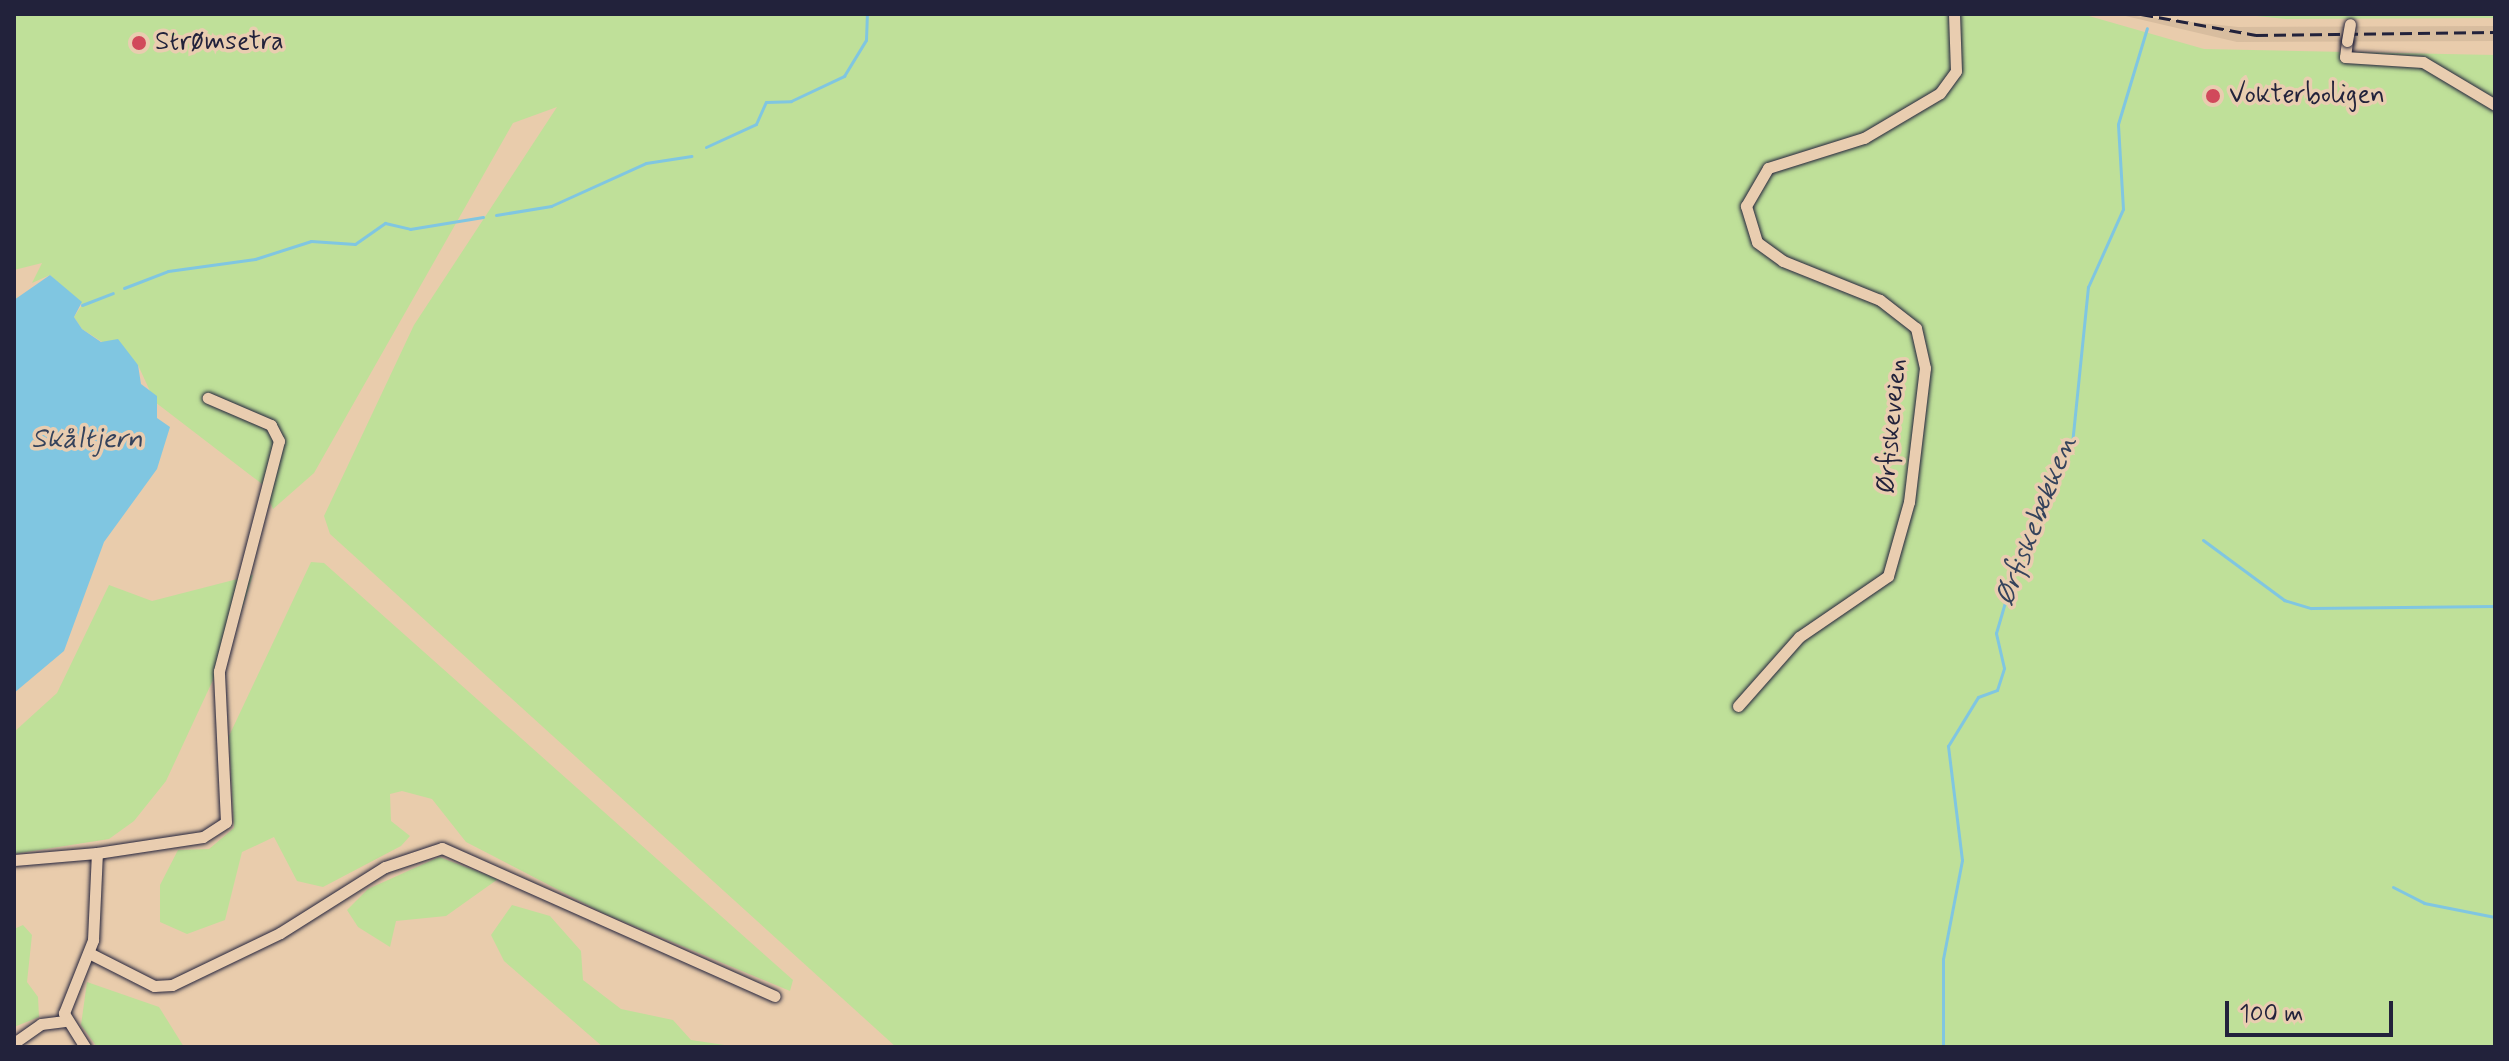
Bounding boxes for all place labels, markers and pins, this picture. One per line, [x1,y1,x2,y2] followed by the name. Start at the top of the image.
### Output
[155,27,284,59] place label: Strømsetra
[130,34,148,52] marker: Strømsetra
[2229,80,2385,112] place label: Vokterboligen
[2204,87,2222,105] marker: Vokterboligen

